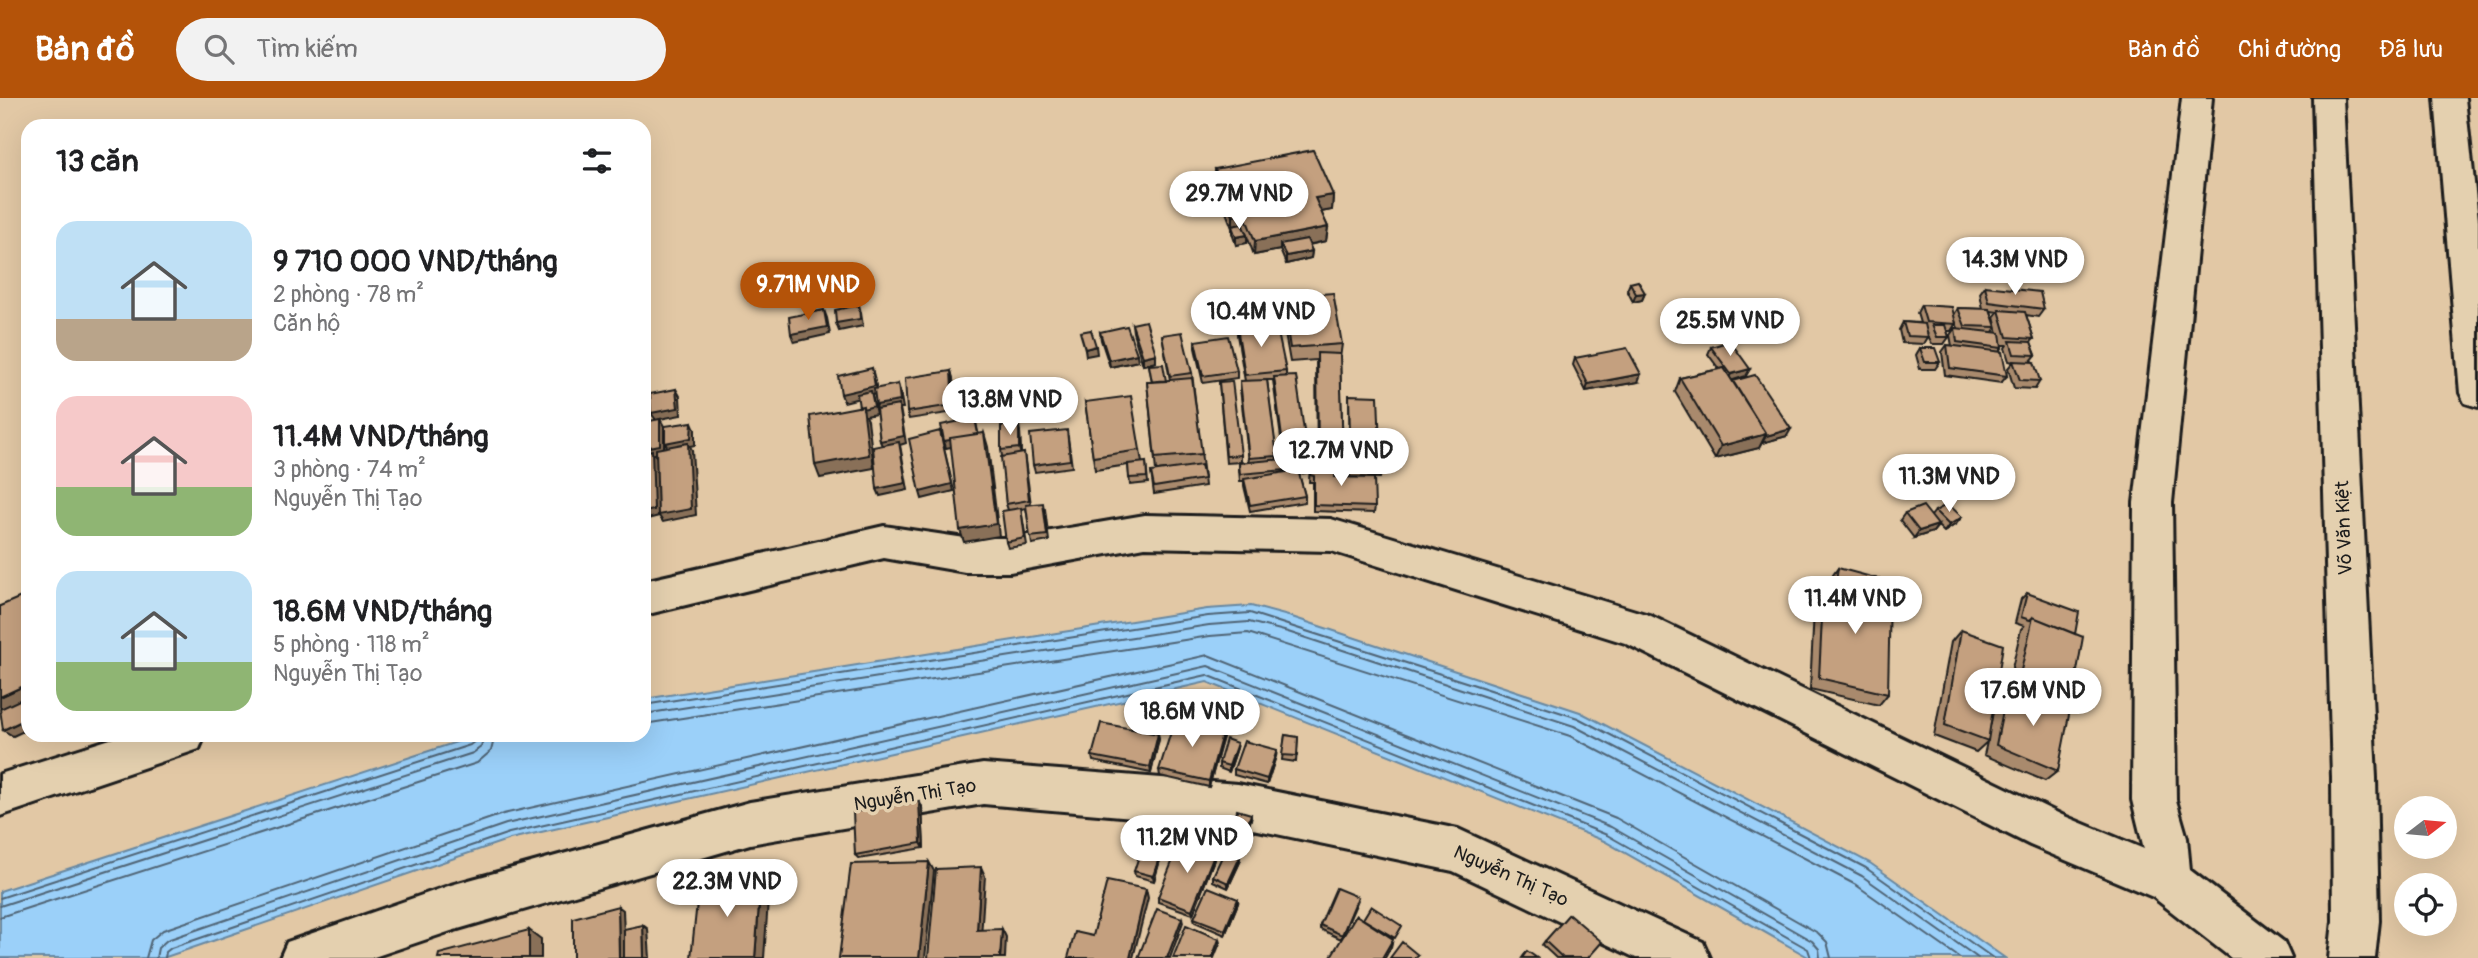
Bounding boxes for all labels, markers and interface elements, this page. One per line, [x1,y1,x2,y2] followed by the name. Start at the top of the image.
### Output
[176,18,666,81] search box
[35,29,134,70] text: Bản đồ
[200,30,238,68] icon: search
[256,33,358,65] text: Tìm kiếm
[2128,35,2200,64] text: Bản đồ
[2238,35,2341,64] text: Chỉ đường
[2379,35,2443,64] text: Đã lưu
[578,142,616,180] icon: filters
[56,143,139,180] text: 13 căn
[1159,172,1319,231] pin: 29.7M VND
[1185,179,1293,208] text: 29.7M VND
[1935,238,2095,297] pin: 14.3M VND
[273,243,558,280] text: 9 710 000 VND/tháng
[1962,245,2068,274] text: 14.3M VND
[112,249,196,333] icon: home
[728,262,888,322] pin: 9.71M VND
[756,270,860,299] text: 9.71M VND
[273,280,424,309] text: 2 phòng · 78 m²
[1181,289,1341,349] pin: 10.4M VND
[1207,297,1315,326] text: 10.4M VND
[1650,299,1810,358] pin: 25.5M VND
[1676,306,1784,335] text: 25.5M VND
[273,309,340,338] text: Căn hộ
[930,378,1090,437] pin: 13.8M VND
[958,385,1062,414] text: 13.8M VND
[273,418,489,455] text: 11.4M VND/tháng
[112,424,196,508] icon: home
[1261,428,1421,488] pin: 12.7M VND
[1289,436,1393,465] text: 12.7M VND
[1869,454,2029,514] pin: 11.3M VND
[273,455,426,484] text: 3 phòng · 74 m²
[1898,462,2000,491] text: 11.3M VND
[2330,480,2358,576] street label: Võ Văn Kiệt
[273,484,422,513] text: Nguyễn Thị Tạo
[1775,576,1935,636] pin: 11.4M VND
[1804,584,1906,613] text: 11.4M VND
[273,593,492,630] text: 18.6M VND/tháng
[112,599,196,683] icon: home
[273,630,430,659] text: 5 phòng · 118 m²
[273,659,422,688] text: Nguyễn Thị Tạo
[1953,668,2113,728] pin: 17.6M VND
[1981,676,2085,705] text: 17.6M VND
[1112,690,1272,749] pin: 18.6M VND
[1140,697,1244,726] text: 18.6M VND
[852,773,978,817] street label: Nguyễn Thị Tạo
[2394,796,2457,859] north arrow
[2394,796,2457,936] map controls
[1107,816,1267,875] pin: 11.2M VND
[1136,823,1238,852] text: 11.2M VND
[1450,840,1572,912] street label: Nguyễn Thị Tạo
[647,860,807,919] pin: 22.3M VND
[673,867,781,896] text: 22.3M VND
[2394,873,2457,936] button: locate

